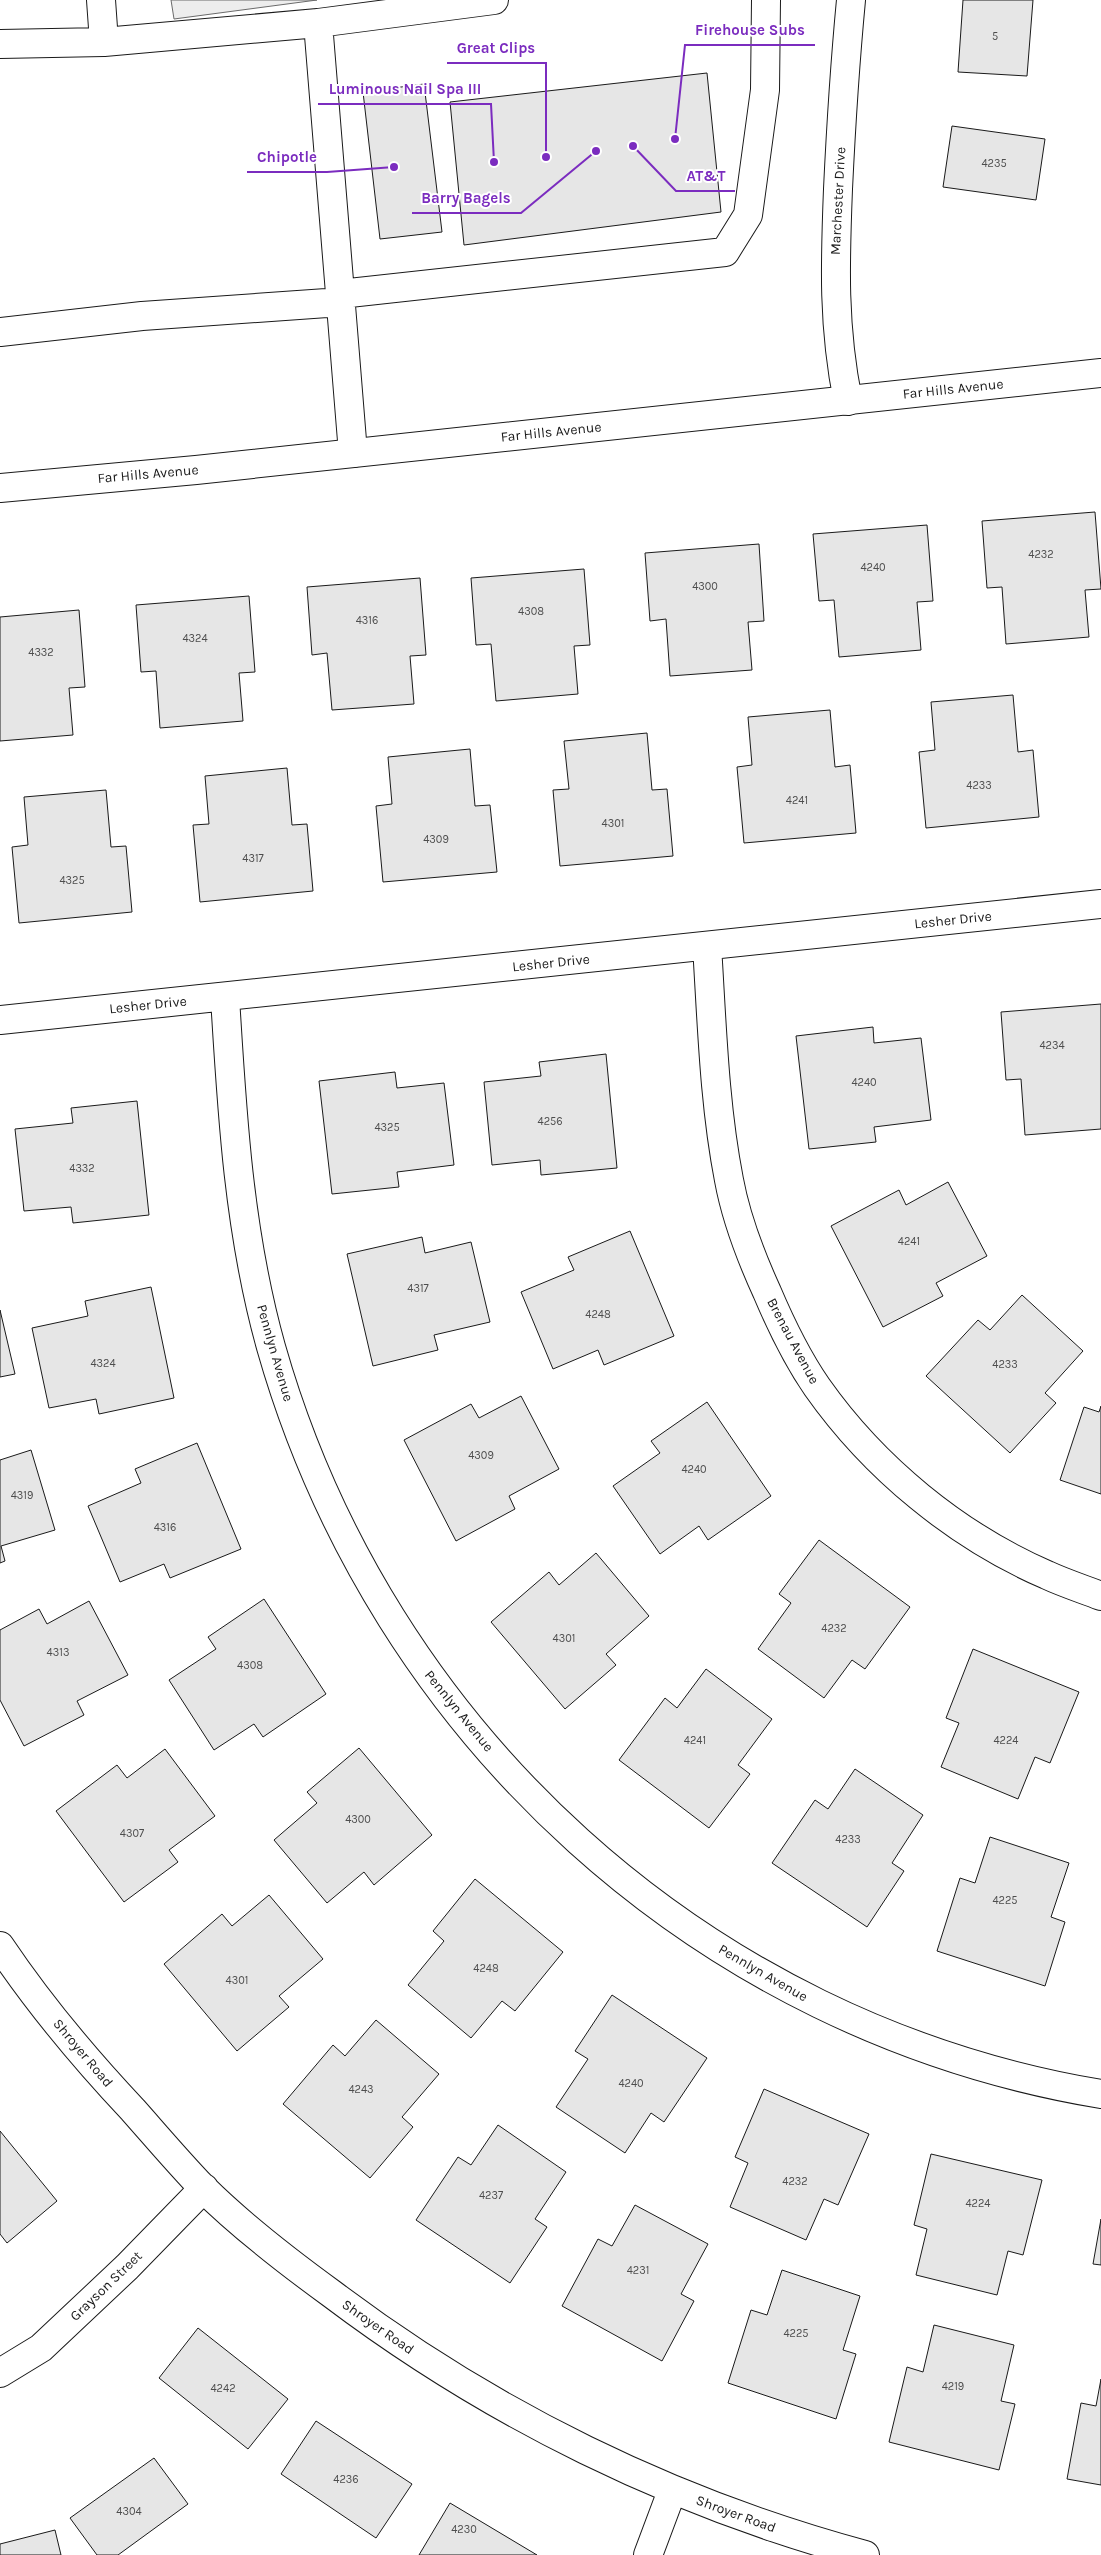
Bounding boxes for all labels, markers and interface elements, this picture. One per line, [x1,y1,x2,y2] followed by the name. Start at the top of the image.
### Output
[685,15,815,45] callout: Firehouse Subs
[695,21,805,39] text: Firehouse Subs
[992,30,998,43] house number: 5
[447,33,546,63] callout: Great Clips
[457,39,535,57] text: Great Clips
[318,74,491,104] callout: Luminous Nail Spa III
[329,80,481,98] text: Luminous Nail Spa III
[247,142,327,172] callout: Chipotle
[827,146,849,256] street label: Marchester Drive
[257,148,317,166] text: Chipotle
[981,157,1007,170] house number: 4235
[676,161,735,191] callout: AT&T
[686,167,726,185] text: AT&T
[412,183,521,213] callout: Barry Bagels
[421,189,511,207] text: Barry Bagels
[902,375,1004,403] street label: Far Hills Avenue
[500,418,602,446] street label: Far Hills Avenue
[97,461,199,487] street label: Far Hills Avenue
[1028,548,1054,561] house number: 4232
[860,561,886,574] house number: 4240
[692,580,718,593] house number: 4300
[518,605,544,618] house number: 4308
[356,614,378,627] house number: 4316
[182,632,208,645] house number: 4324
[28,646,54,659] house number: 4332
[966,779,992,792] house number: 4233
[786,794,808,807] house number: 4241
[602,817,624,830] house number: 4301
[423,833,449,846] house number: 4309
[242,852,264,865] house number: 4317
[59,874,85,887] house number: 4325
[913,907,993,933] street label: Lesher Drive
[511,950,591,976] street label: Lesher Drive
[108,992,188,1018] street label: Lesher Drive
[1039,1039,1065,1052] house number: 4234
[851,1076,877,1089] house number: 4240
[537,1115,563,1128] house number: 4256
[374,1121,400,1134] house number: 4325
[69,1162,95,1175] house number: 4332
[898,1235,920,1248] house number: 4241
[407,1282,429,1295] house number: 4317
[763,1295,823,1387] street label: Brenau Avenue
[253,1303,297,1403] street label: Pennlyn Avenue
[585,1308,611,1321] house number: 4248
[90,1357,116,1370] house number: 4324
[992,1358,1018,1371] house number: 4233
[468,1449,494,1462] house number: 4309
[681,1463,707,1476] house number: 4240
[11,1489,33,1502] house number: 4319
[154,1521,176,1534] house number: 4316
[821,1622,847,1635] house number: 4232
[553,1632,575,1645] house number: 4301
[47,1646,69,1659] house number: 4313
[237,1659,263,1672] house number: 4308
[421,1667,497,1755] street label: Pennlyn Avenue
[684,1734,706,1747] house number: 4241
[993,1734,1019,1747] house number: 4224
[345,1813,371,1826] house number: 4300
[120,1827,144,1840] house number: 4307
[835,1833,861,1846] house number: 4233
[992,1894,1018,1907] house number: 4225
[715,1941,811,2005] street label: Pennlyn Avenue
[473,1962,499,1975] house number: 4248
[226,1974,248,1987] house number: 4301
[50,2015,116,2091] street label: Shroyer Road
[618,2077,644,2090] house number: 4240
[348,2083,374,2096] house number: 4243
[782,2175,808,2188] house number: 4232
[479,2189,503,2202] house number: 4237
[965,2197,991,2210] house number: 4224
[66,2247,146,2325] street label: Grayson Street
[627,2264,649,2277] house number: 4231
[339,2296,417,2358] street label: Shroyer Road
[783,2327,809,2340] house number: 4225
[942,2380,964,2393] house number: 4219
[210,2382,236,2395] house number: 4242
[333,2473,359,2486] house number: 4236
[694,2492,778,2536] street label: Shroyer Road
[116,2505,142,2518] house number: 4304
[451,2523,477,2536] house number: 4230

